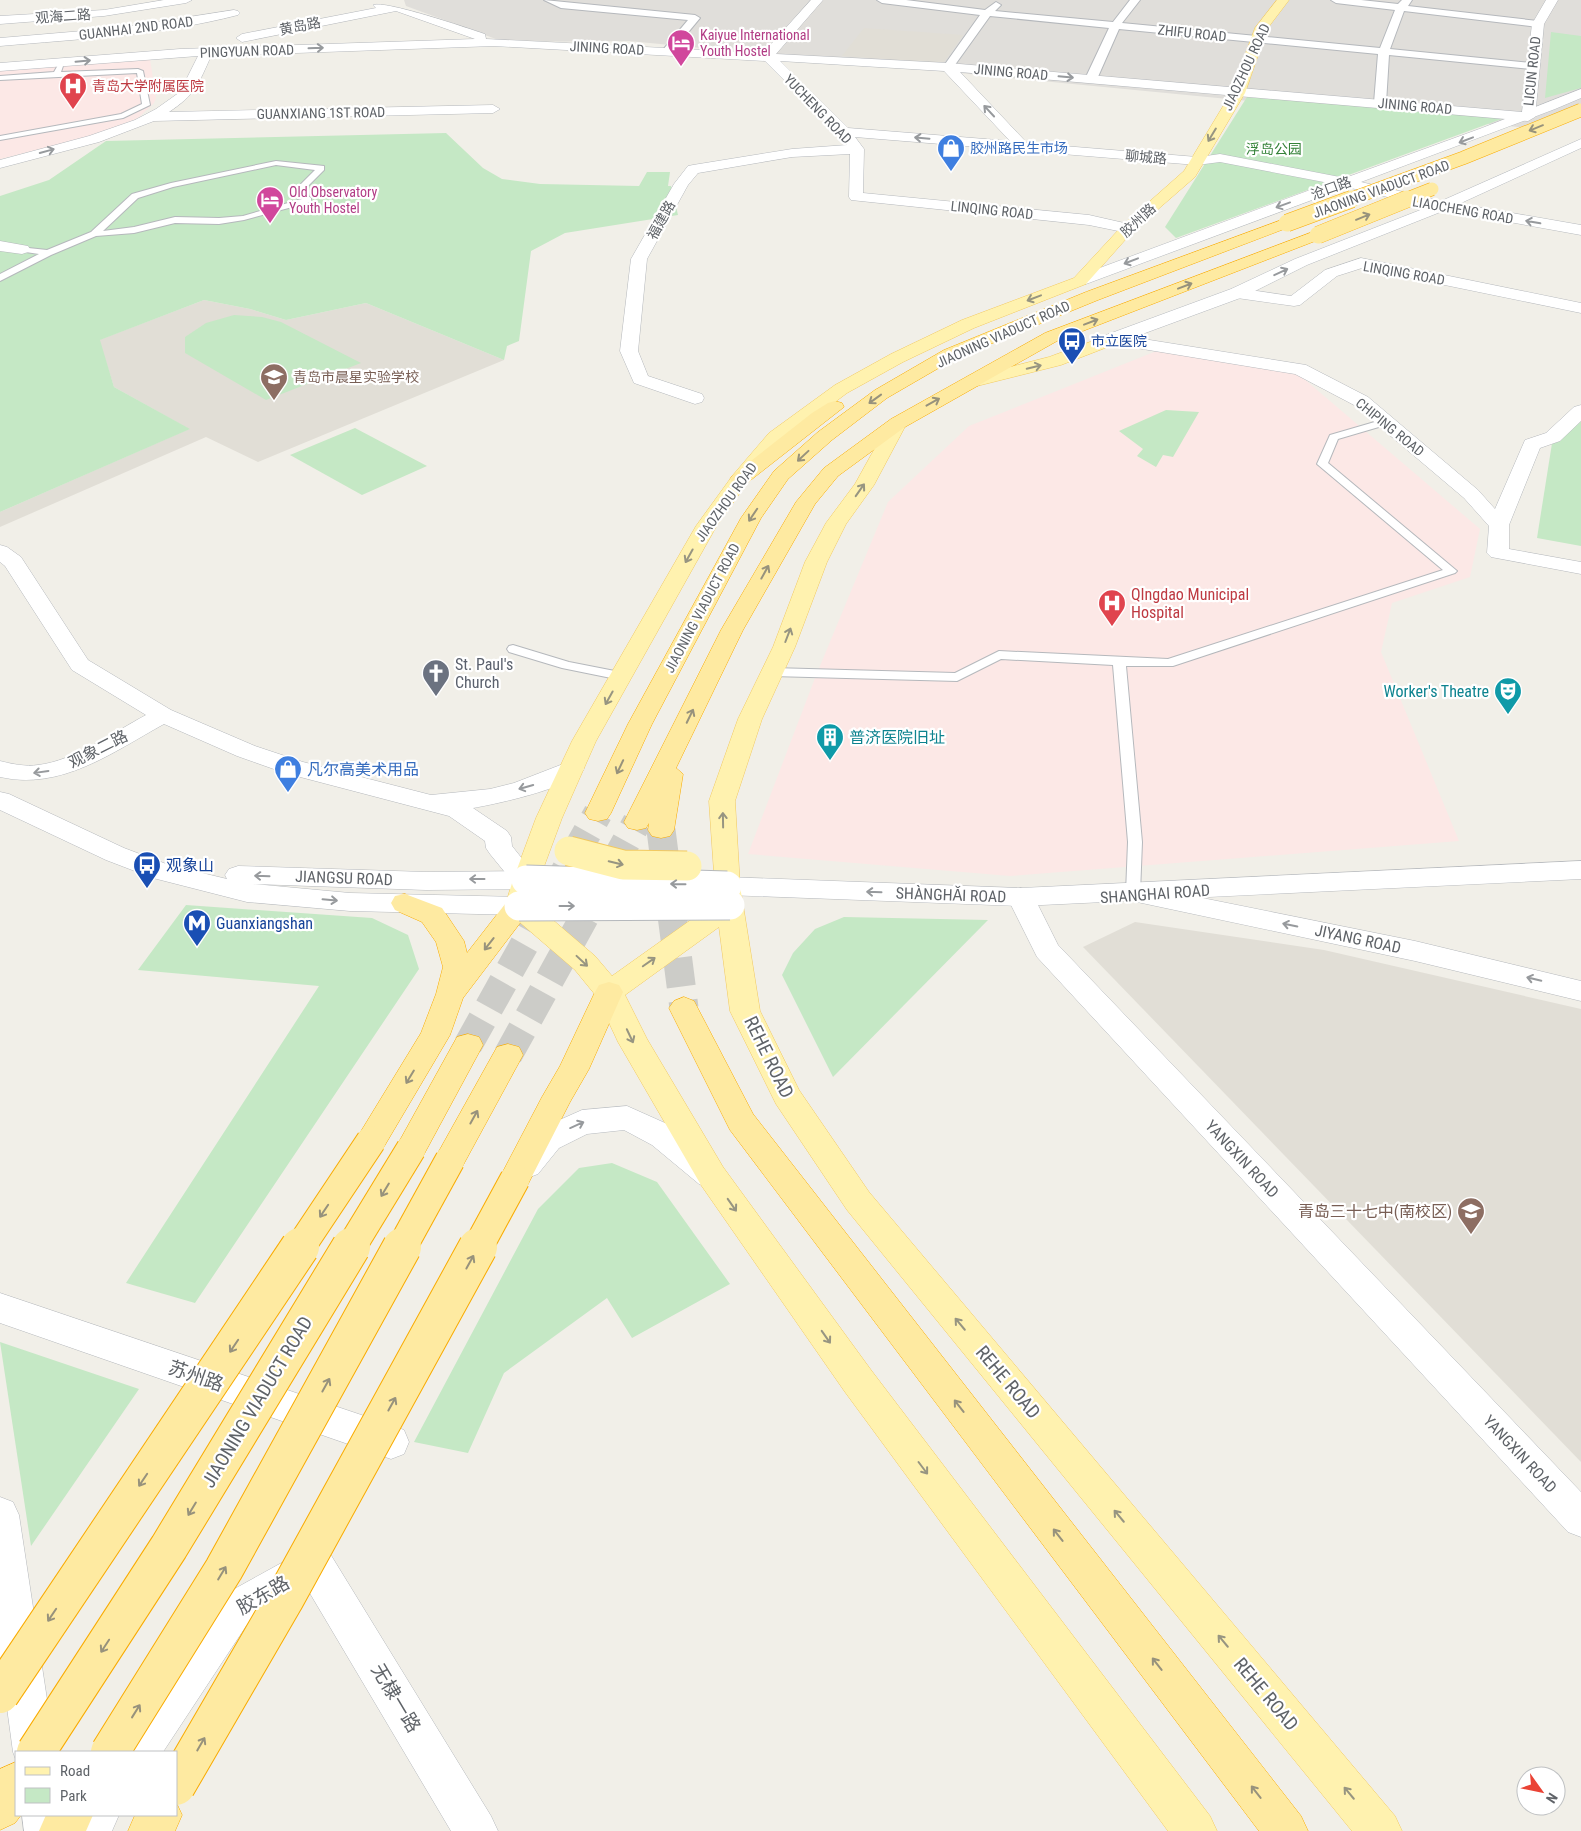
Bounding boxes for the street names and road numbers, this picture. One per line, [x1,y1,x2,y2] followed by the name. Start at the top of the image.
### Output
[35,6,91,26] street label: 观海二路
[78,13,194,43] street label: GUANHAI 2ND ROAD
[278,14,322,38] street label: 黄岛路
[1157,21,1227,45] street label: ZHIFU ROAD
[1219,21,1273,113] street label: JIAOZHOU ROAD
[1520,36,1544,106] street label: LICUN ROAD
[569,38,645,58] street label: JINING ROAD
[200,41,294,61] street label: PINGYUAN ROAD
[973,61,1049,83] street label: JINING ROAD
[781,71,855,147] street label: YUCHENG ROAD
[1377,95,1453,117] street label: JINING ROAD
[257,104,385,122] street label: GUANXIANG 1ST ROAD
[1124,147,1168,167] street label: 聊城路
[1310,157,1452,221] street label: JIAONING VIADUCT ROAD
[1309,173,1353,203] street label: 沧口路
[1411,193,1515,227] street label: LIAOCHENG ROAD
[644,198,678,242] street label: 福建路
[950,198,1034,222] street label: LINQING ROAD
[1117,200,1159,240] street label: 胶州路
[1362,258,1446,288] street label: LINQING ROAD
[934,297,1072,371] street label: JIAONING VIADUCT ROAD
[1353,395,1427,459] street label: CHIPING ROAD
[692,459,760,545] street label: JIAOZHOU ROAD
[661,541,743,675] street label: JIAONING VIADUCT ROAD
[65,726,131,772] street label: 观象二路
[295,867,393,889] street label: JIANGSU ROAD
[1099,881,1211,907] street label: SHANGHAI ROAD
[895,883,1007,906] street label: SHÀNGHǍI ROAD
[1313,921,1403,957] street label: JIYANG ROAD
[739,1012,799,1102] street label: REHE ROAD
[1201,1116,1283,1202] street label: YANGXIN ROAD
[197,1312,317,1492] street label: JIAONING VIADUCT ROAD
[971,1341,1045,1423] street label: REHE ROAD
[165,1356,227,1396] street label: 苏州路
[1479,1411,1561,1497] street label: YANGXIN ROAD
[233,1571,293,1619] street label: 胶东路
[1229,1653,1303,1735] street label: REHE ROAD
[367,1659,425,1737] street label: 无棣一路

